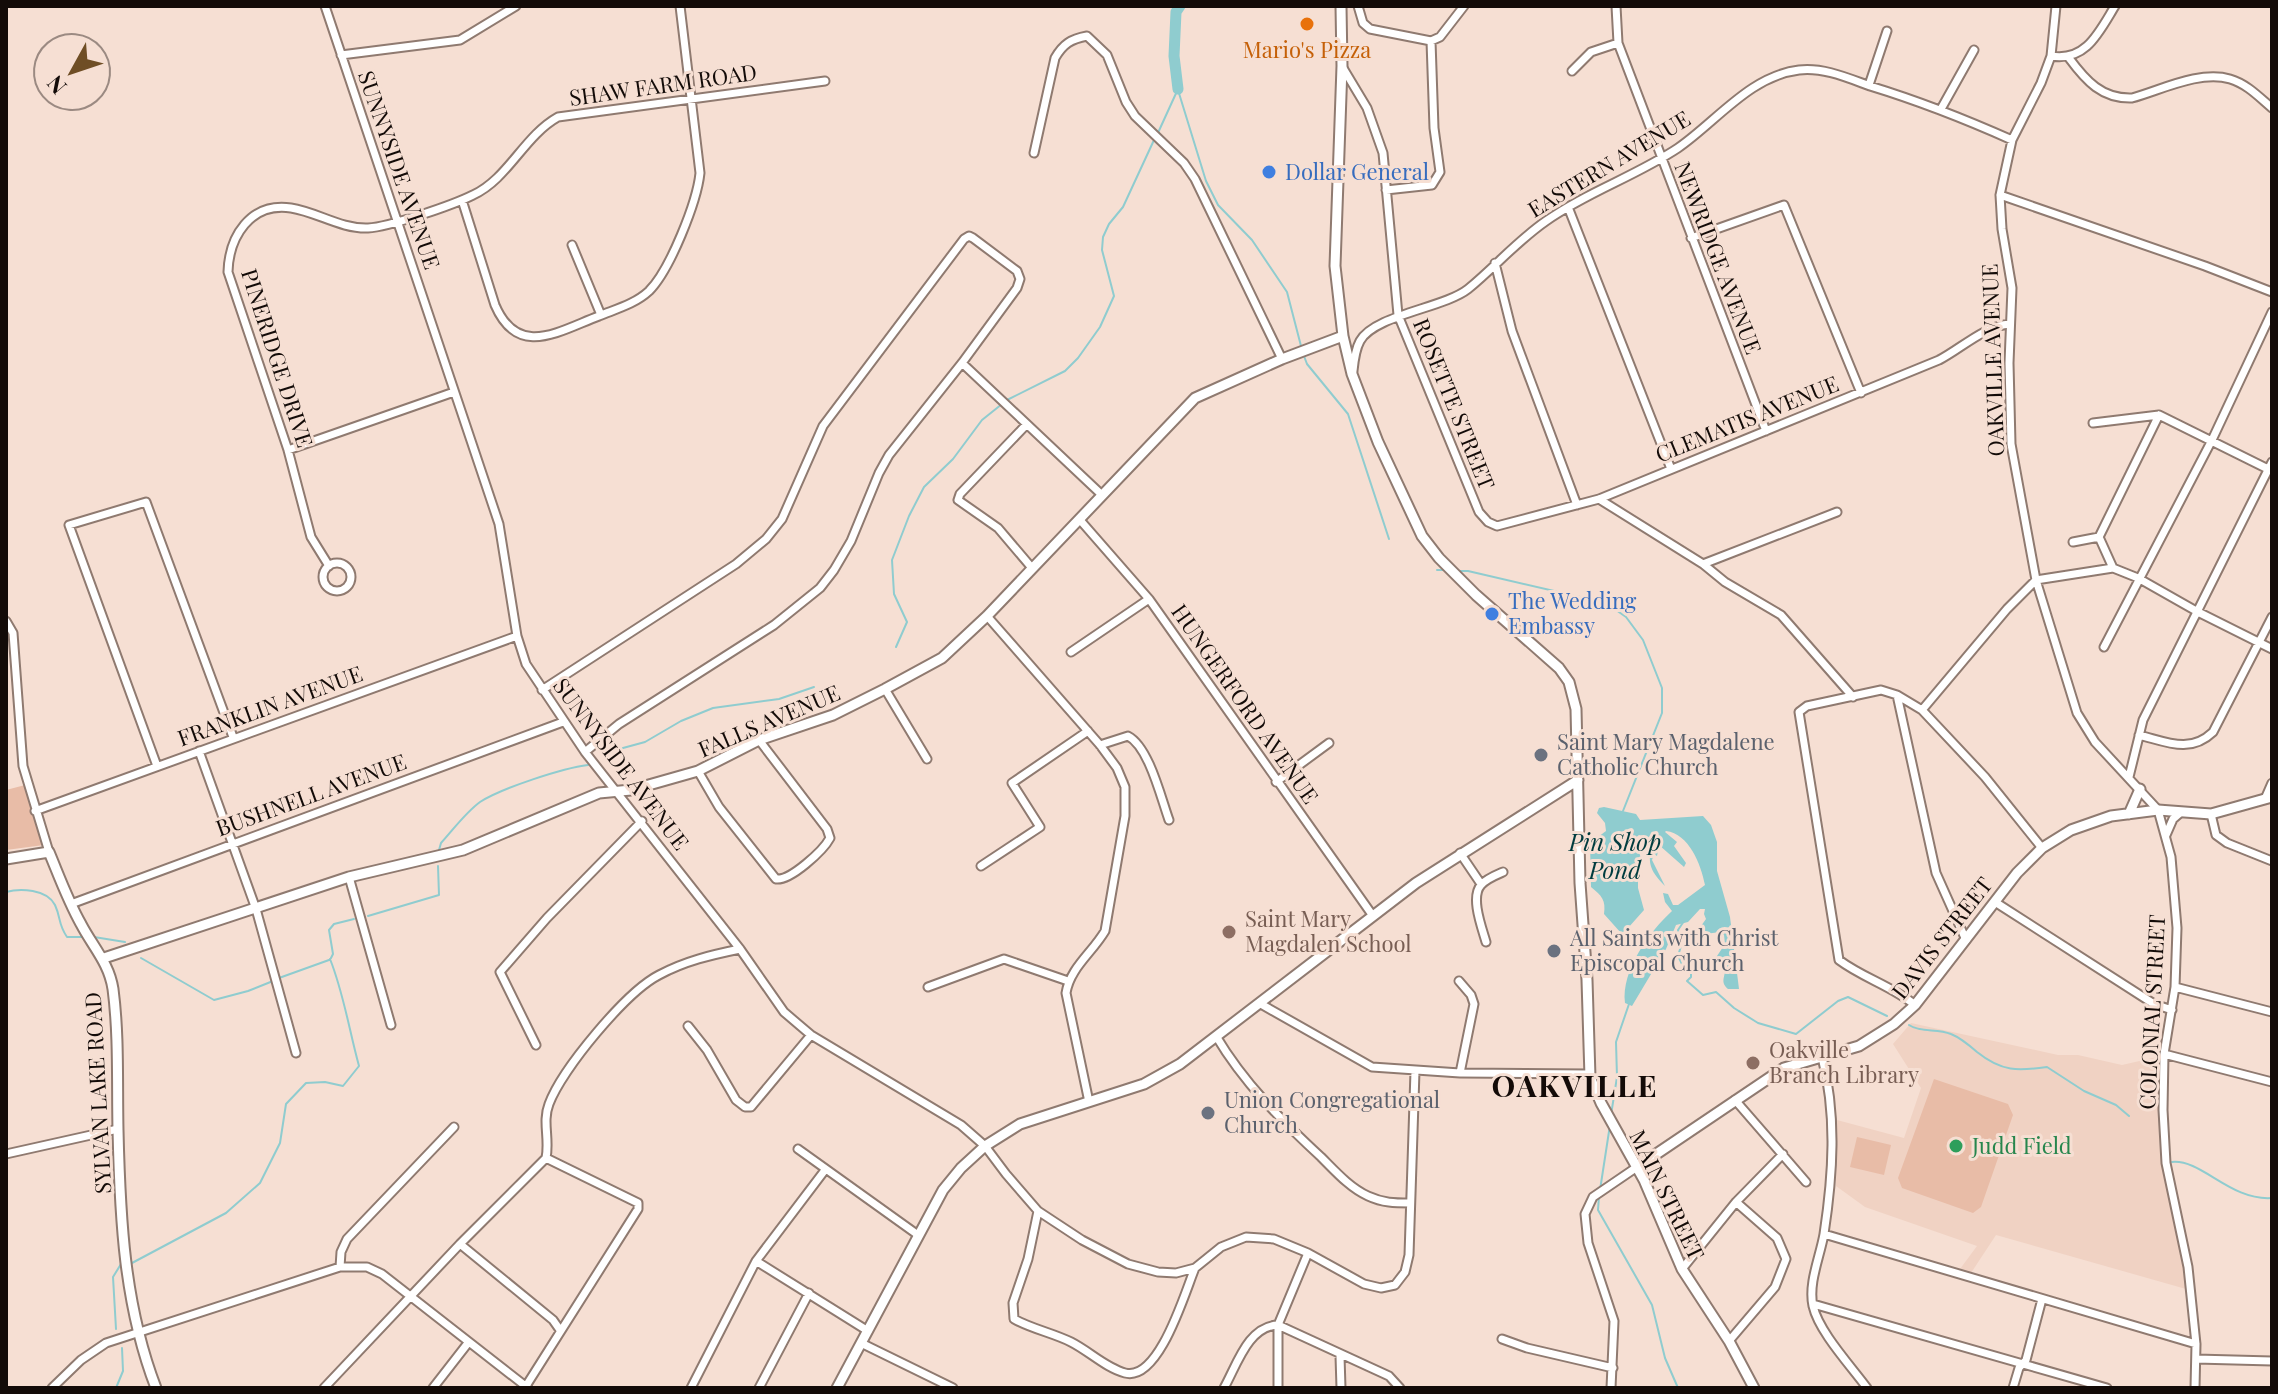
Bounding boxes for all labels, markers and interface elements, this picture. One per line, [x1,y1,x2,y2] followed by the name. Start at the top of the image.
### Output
[1298,15,1316,33] marker: Mario's Pizza
[32,32,112,112] north arrow
[1243,34,1371,64] place label: Mario's Pizza
[567,56,759,112] street label: SHAW FARM ROAD
[352,66,448,273] street label: SUNNYSIDE AVENUE
[39,70,73,101] text: N
[1522,103,1695,224] street label: EASTERN AVENUE
[1285,156,1429,186] place label: Dollar General
[1668,157,1769,358] street label: NEWRIDGE AVENUE
[1260,163,1278,181] marker: Dollar General
[1974,263,2010,457] street label: OAKVILLE AVENUE
[235,265,321,451] street label: PINERIDGE DRIVE
[1407,313,1503,494] street label: ROSETTE STREET
[1651,368,1843,469] street label: CLEMATIS AVENUE
[1508,585,1637,640] place label: The Wedding Embassy
[1165,598,1326,809] street label: HUNGERFORD AVENUE
[1483,605,1501,623] marker: The Wedding Embassy
[173,658,366,752] street label: FRANKLIN AVENUE
[547,671,696,856] street label: SUNNYSIDE AVENUE
[693,677,844,763] street label: FALLS AVENUE
[1557,726,1775,781] place label: Saint Mary Magdalene Catholic Church
[211,746,410,842] street label: BUSHNELL AVENUE
[1532,746,1550,764] marker: Saint Mary Magdalene Catholic Church
[1568,825,1661,885] water label: Pin Shop Pond
[1884,870,1999,1005] street label: DAVIS STREET
[1245,903,1412,958] place label: Saint Mary Magdalen School
[2131,913,2171,1110] street label: COLONIAL STREET
[1569,922,1780,977] place label: All Saints with Christ Episcopal Church
[1220,923,1238,941] marker: Saint Mary Magdalen School
[1545,942,1563,960] marker: All Saints with Christ Episcopal Church
[77,991,117,1195] street label: SYLVAN LAKE ROAD
[1769,1034,1919,1089] place label: Oakville Branch Library
[1744,1054,1762,1072] marker: Oakville Branch Library
[1492,1065,1658,1105] district label: OAKVILLE
[1224,1084,1440,1139] place label: Union Congregational Church
[1199,1104,1217,1122] marker: Union Congregational Church
[1623,1124,1712,1265] street label: MAIN STREET
[1971,1130,2072,1160] place label: Judd Field
[1947,1137,1965,1155] marker: Judd Field

